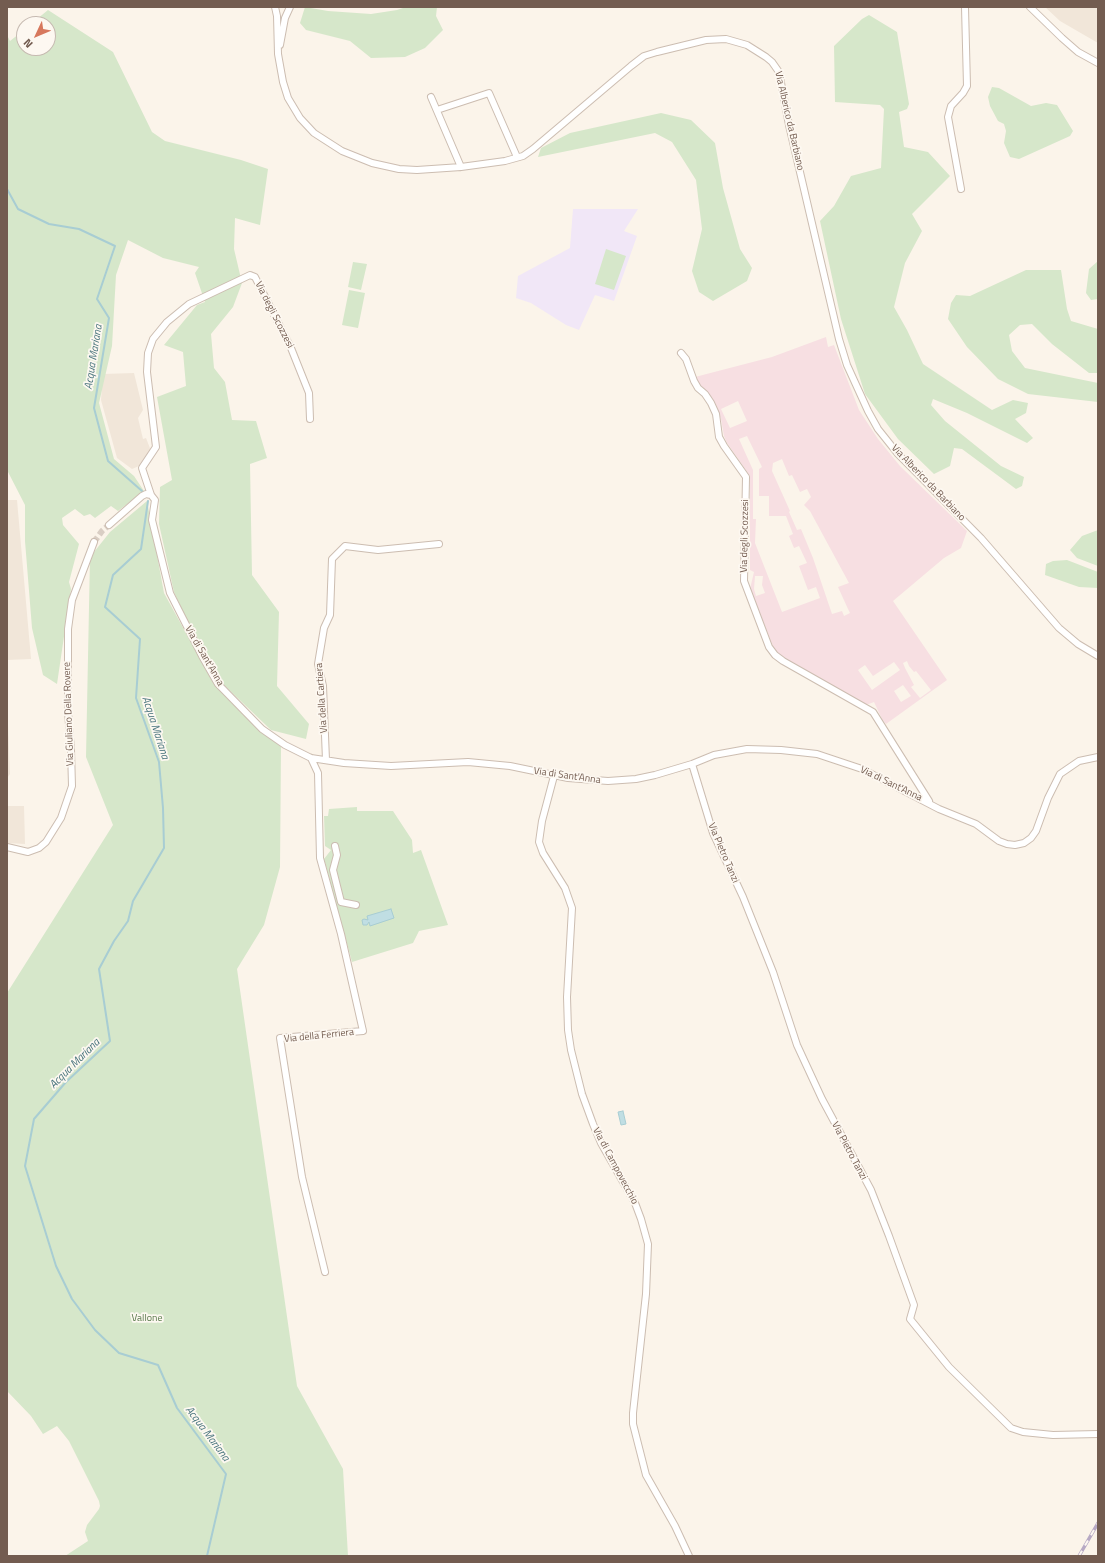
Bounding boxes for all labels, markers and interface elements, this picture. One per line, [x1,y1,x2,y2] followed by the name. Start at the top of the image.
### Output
[16,16,56,56] north arrow
[20,35,36,52] text: N
[772,70,806,172] street label: Via Alberico da Barbiano
[252,280,296,350] street label: Via degli Scozzesi
[82,324,106,390] water label: Acqua Mariana
[888,442,968,524] street label: Via Alberico da Barbiano
[738,499,752,573] street label: Via degli Scozzesi
[182,624,226,688] street label: Via di Sant'Anna
[61,662,77,766] street label: Via Giuliano Della Rovere
[314,662,330,734] street label: Via della Cartiera
[139,695,171,761] water label: Acqua Mariana
[858,764,924,804] street label: Via di Sant'Anna
[533,765,601,787] street label: Via di Sant'Anna
[705,821,741,885] street label: Via Pietro Tanzi
[283,1026,355,1046] street label: Via della Ferriera
[47,1036,103,1092] water label: Acqua Mariana
[829,1120,869,1182] street label: Via Pietro Tanzi
[590,1125,640,1207] street label: Via di Campovecchio
[132,1313,162,1325] park label: Vallone
[182,1404,232,1464] water label: Acqua Mariana

